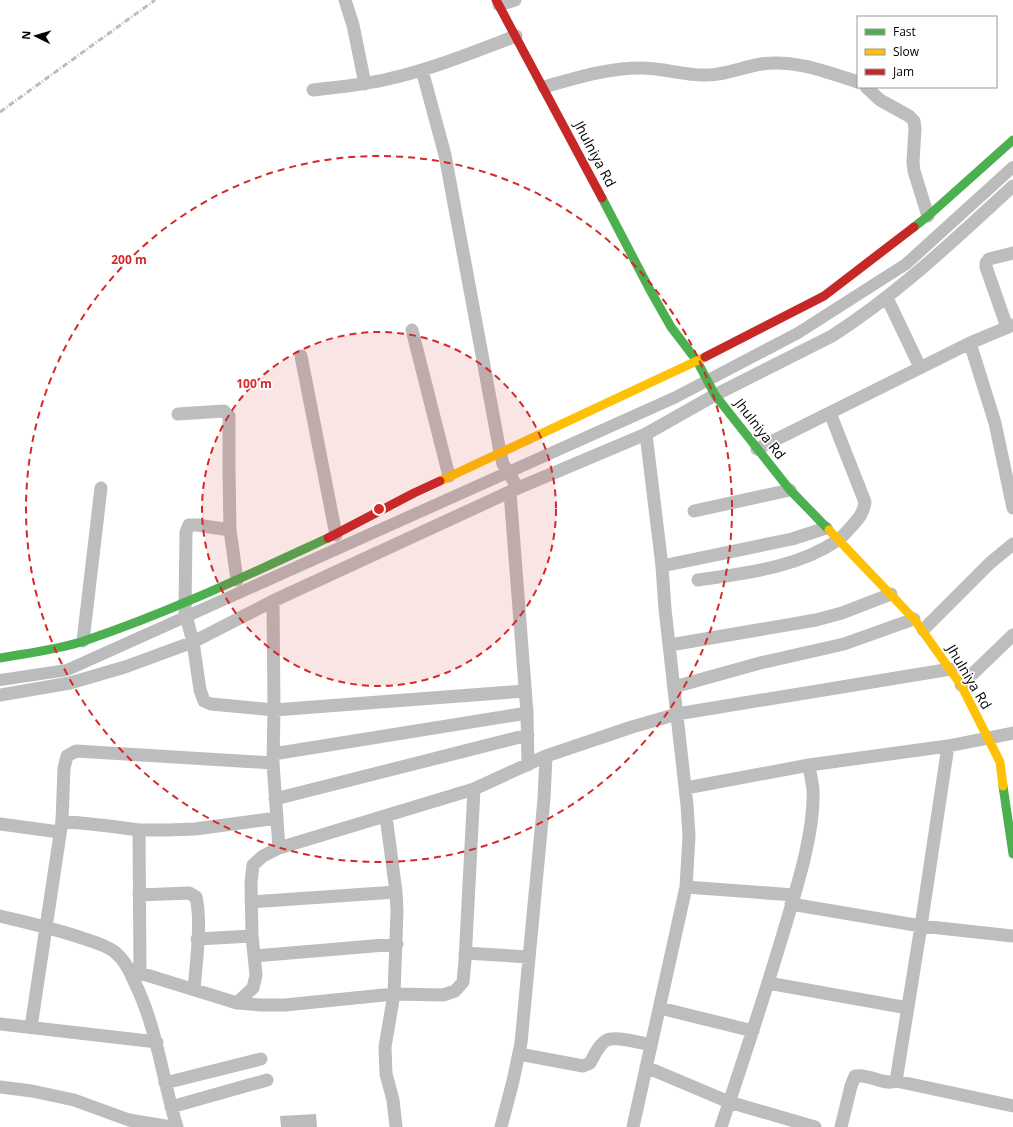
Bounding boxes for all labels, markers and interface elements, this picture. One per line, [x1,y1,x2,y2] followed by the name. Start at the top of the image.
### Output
[16,16,56,56] north arrow
[857,16,997,88] legend
[893,23,916,40] text: Fast
[18,30,33,40] text: N
[893,43,920,60] text: Slow
[892,63,914,80] text: Jam
[569,116,621,190] street label: Jhulniya Rd
[111,251,147,268] text: 200 m
[236,375,272,392] text: 100 m
[729,393,790,463] street label: Jhulniya Rd
[372,502,386,516] centre of rings
[942,639,996,713] street label: Jhulniya Rd

